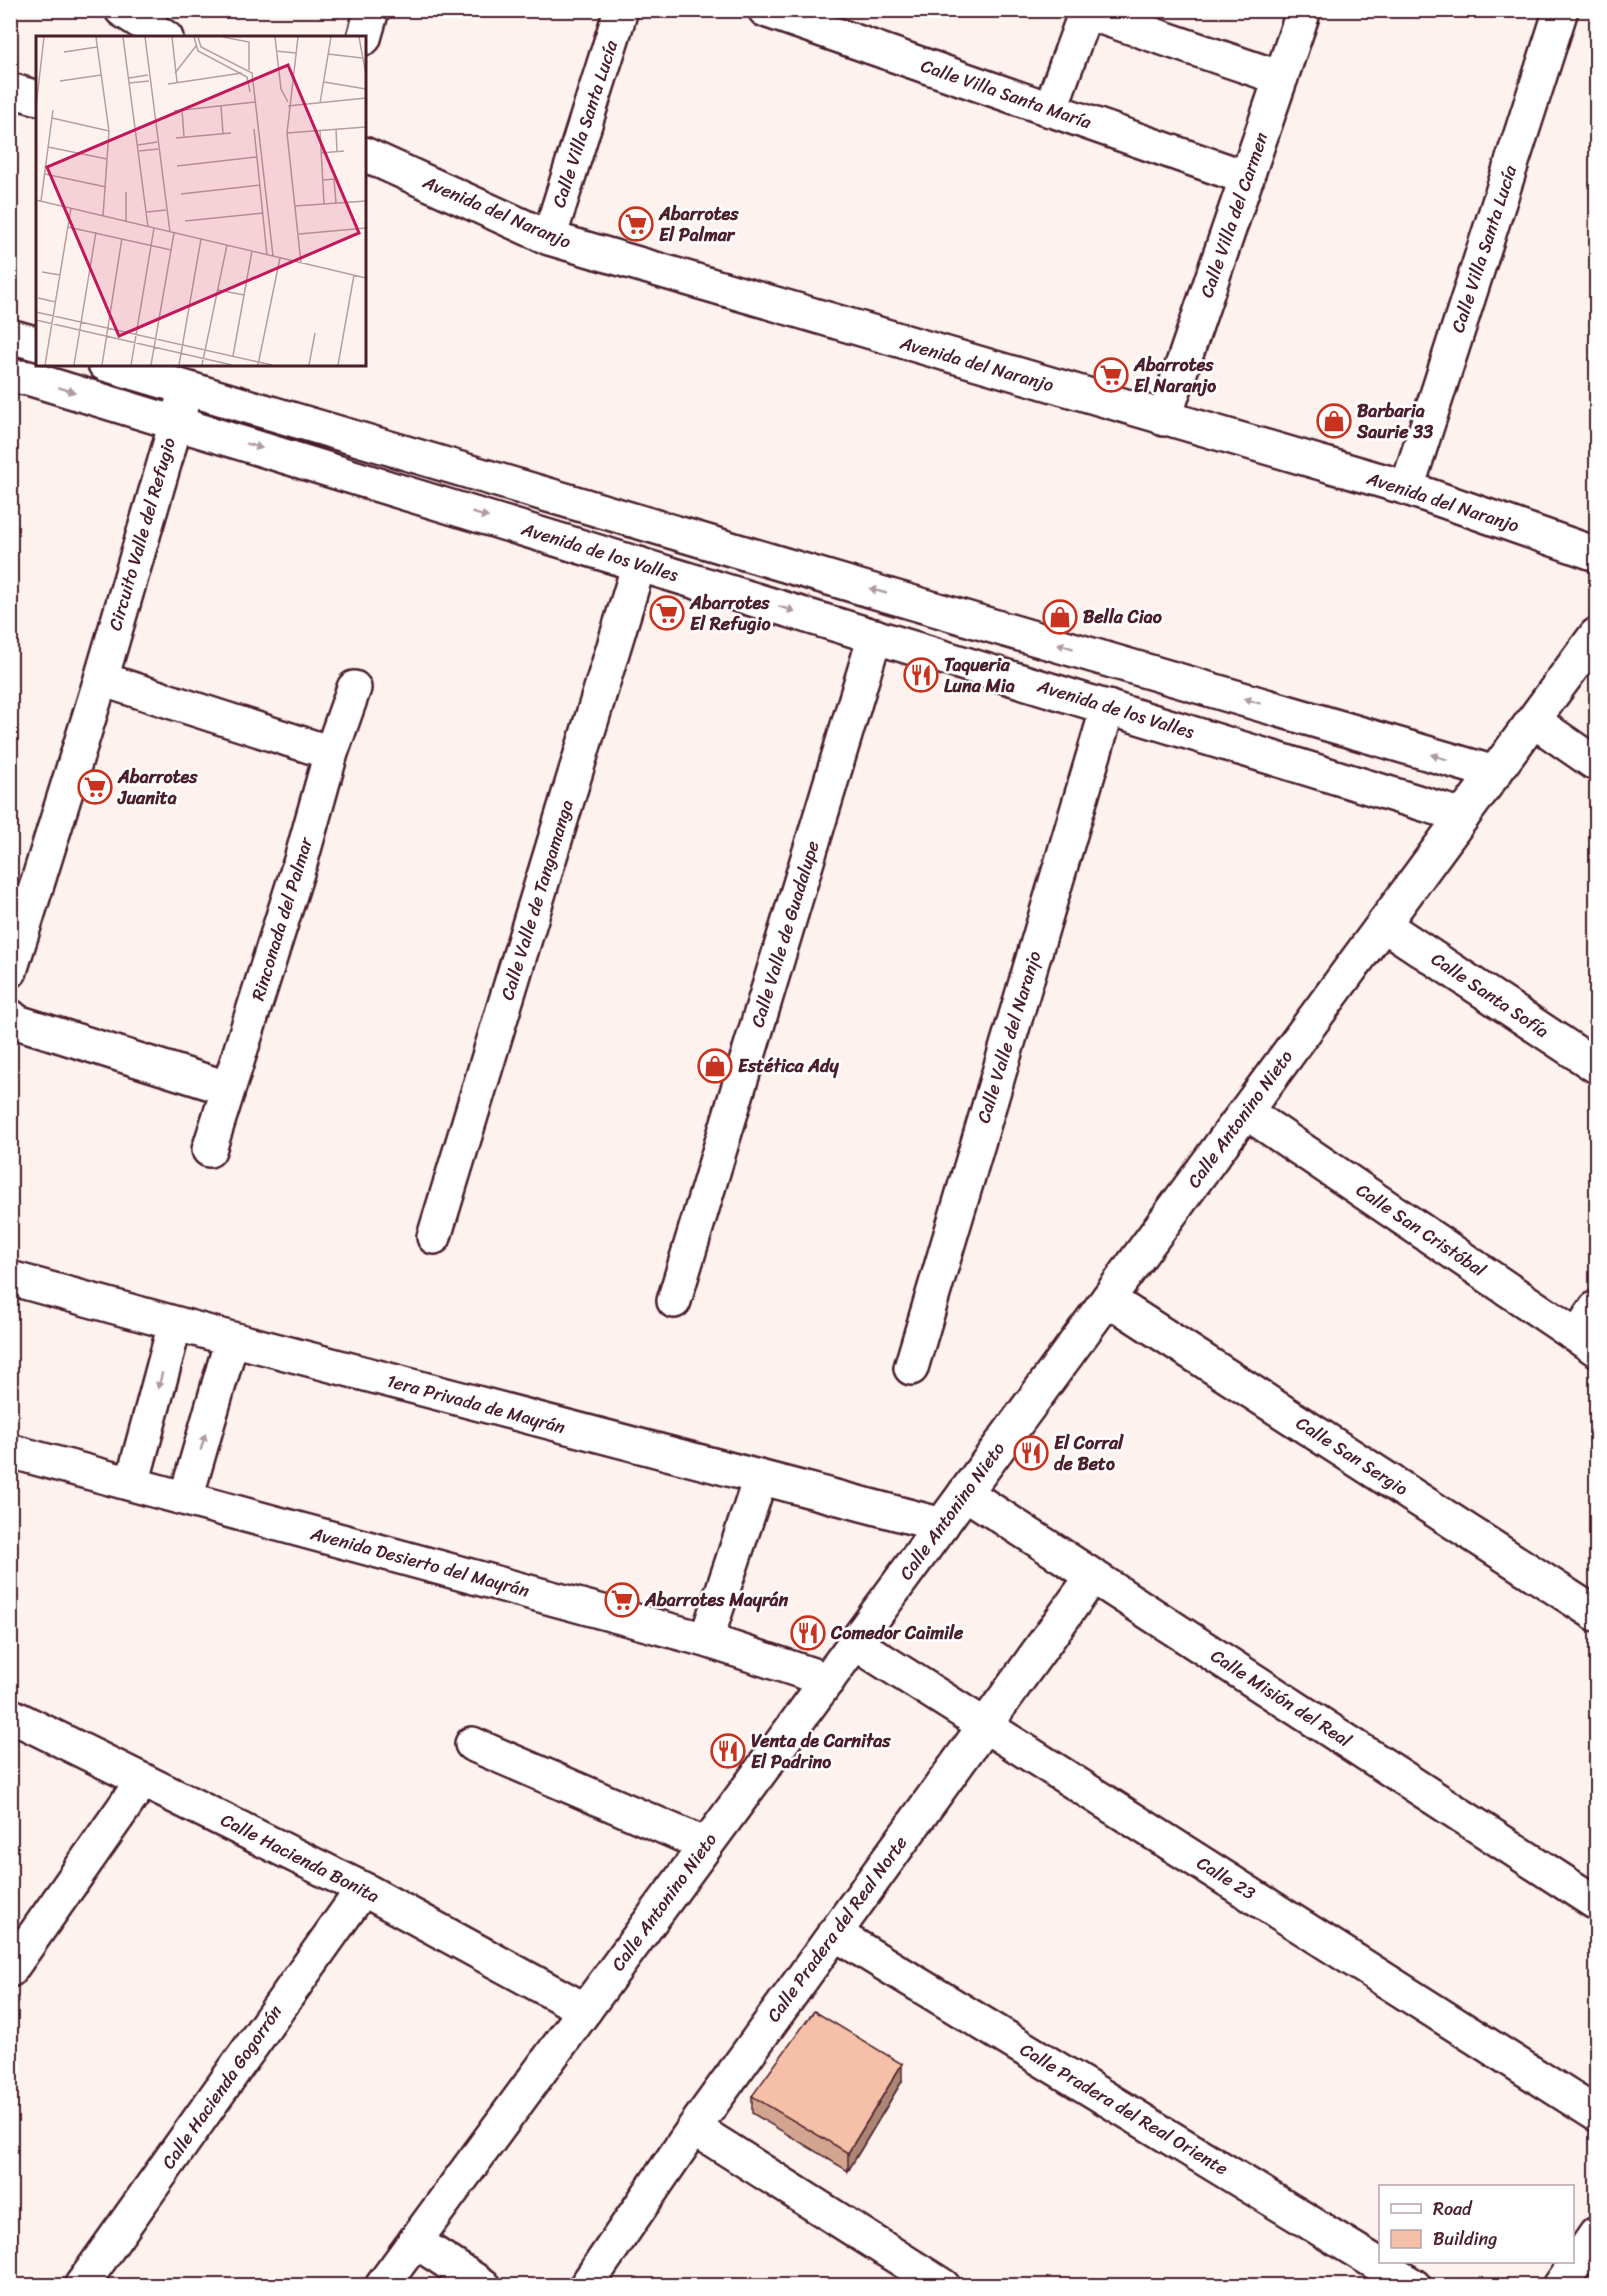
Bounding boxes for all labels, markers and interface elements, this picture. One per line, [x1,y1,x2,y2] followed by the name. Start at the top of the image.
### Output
[543,35,627,212] street label: Calle Villa Santa Lucía
[36,36,366,366] inset map
[916,50,1097,139] street label: Calle Villa Santa María
[1191,128,1277,302] street label: Calle Villa del Carmen
[1442,160,1526,337] street label: Calle Villa Santa Lucía
[417,166,576,258] street label: Avenida del Naranjo
[658,198,739,251] place label: Abarrotes El Palmar
[618,206,654,242] supermarket icon: Abarrotes El Palmar
[895,327,1058,401] street label: Avenida del Naranjo
[1133,349,1216,402] place label: Abarrotes El Naranjo
[1093,357,1129,393] supermarket icon: Abarrotes El Naranjo
[58,386,76,395] one-way arrow
[1356,395,1433,448] place label: Barbaria Saurie 33
[1316,403,1352,439] shop icon: Barbaria Saurie 33
[99,434,185,634] street label: Circuito Valle del Refugio
[245,442,263,451] one-way arrow
[1362,462,1523,542] street label: Avenida del Naranjo
[472,511,490,521] one-way arrow
[517,513,683,591] street label: Avenida de los Valles
[869,586,887,595] one-way arrow
[689,587,771,640] place label: Abarrotes El Refugio
[649,595,685,631] supermarket icon: Abarrotes El Refugio
[1042,599,1078,635] shop icon: Bella Ciao
[1083,601,1163,633] place label: Bella Ciao
[778,605,796,614] one-way arrow
[1056,641,1074,650] one-way arrow
[944,649,1015,702] place label: Taqueria Luna Mia
[903,657,939,693] restaurant icon: Taqueria Luna Mia
[1033,670,1199,748] street label: Avenida de los Valles
[1243,696,1261,705] one-way arrow
[1430,752,1448,761] one-way arrow
[117,761,198,814] place label: Abarrotes Juanita
[77,769,113,805] supermarket icon: Abarrotes Juanita
[491,796,583,1004] street label: Calle Valle de Tangamanga
[242,832,323,1005] street label: Rinconada del Palmar
[741,837,829,1031] street label: Calle Valle de Guadalupe
[1424,944,1556,1046] street label: Calle Santa Sofía
[968,947,1050,1127] street label: Calle Valle del Naranjo
[1179,1043,1301,1195] street label: Calle Antonino Nieto
[697,1048,733,1084] shop icon: Estética Ady
[738,1050,840,1082] place label: Estética Ady
[1349,1174,1493,1286] street label: Calle San Cristóbal
[383,1365,569,1443] street label: 1era Privada de Mayrán
[155,1372,164,1390] one-way arrow
[1289,1408,1415,1504] street label: Calle San Sergio
[1054,1427,1124,1480] place label: El Corral de Beto
[199,1433,208,1451] one-way arrow
[891,1435,1013,1587] street label: Calle Antonino Nieto
[1013,1435,1049,1471] restaurant icon: El Corral de Beto
[306,1517,533,1607] street label: Avenida Desierto del Mayrán
[604,1582,640,1618] supermarket icon: Abarrotes Mayrán
[644,1584,788,1616] place label: Abarrotes Mayrán
[790,1615,826,1651] restaurant icon: Comedor Caimile
[830,1617,964,1649] place label: Comedor Caimile
[1204,1640,1359,1756] street label: Calle Misión del Real
[751,1725,891,1778] place label: Venta de Carnitas El Padrino
[710,1733,746,1769] restaurant icon: Venta de Carnitas El Padrino
[215,1804,385,1912] street label: Calle Hacienda Bonita
[603,1826,725,1978] street label: Calle Antonino Nieto
[758,1829,916,2029] street label: Calle Pradera del Real Norte
[1190,1847,1262,1909] street label: Calle 23
[153,1998,291,2176] street label: Calle Hacienda Gogorrón
[1014,2034,1234,2184] street label: Calle Pradera del Real Oriente
[1379,2185,1574,2263] legend
[1433,2193,1473,2225] text: Road
[1433,2223,1497,2255] text: Building

